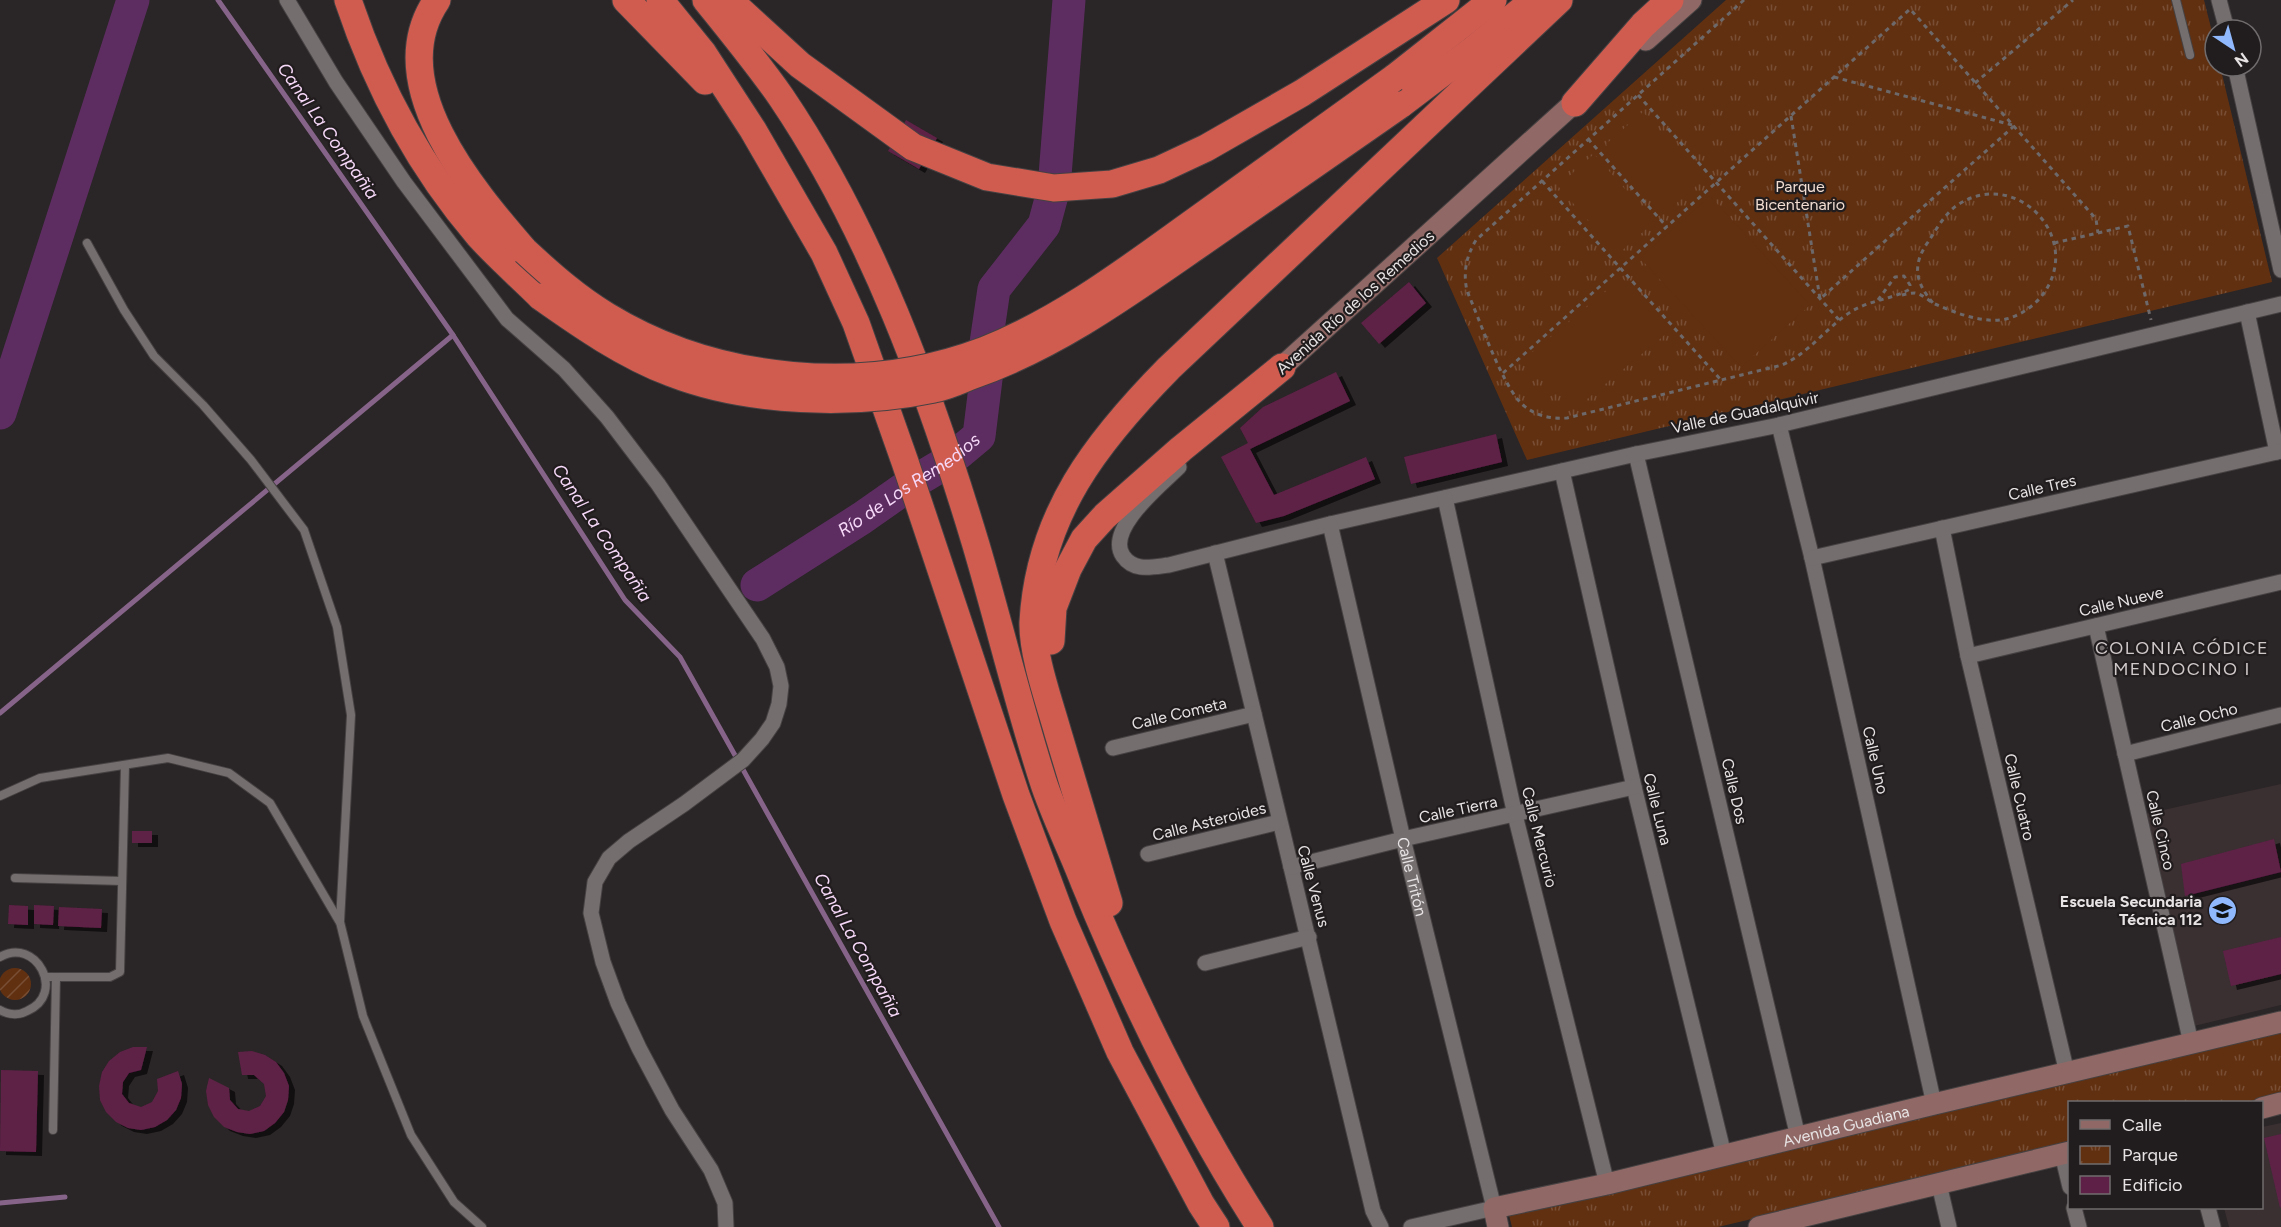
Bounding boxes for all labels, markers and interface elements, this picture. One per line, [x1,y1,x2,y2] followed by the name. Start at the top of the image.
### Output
[2203,18,2263,78] north arrow
[2231,48,2252,71] text: N
[273,58,384,204] water label: Canal La Compañia
[1755,177,1845,214] park label: Parque Bicentenario
[1273,226,1438,378] street label: Avenida Río de los Remedios
[1670,387,1821,437] street label: Valle de Guadalquivir
[834,428,985,542] water label: Río de Los Remedios
[548,460,657,607] water label: Canal La Compañia
[2006,470,2078,505] street label: Calle Tres
[2077,582,2165,620] street label: Calle Nueve
[2095,637,2269,680] district label: COLONIA CÓDICE MENDOCINO I
[1130,693,1228,734] street label: Calle Cometa
[2159,699,2240,736] street label: Calle Ocho
[1859,724,1893,796] street label: Calle Uno
[2000,752,2039,843] street label: Calle Cuatro
[1718,756,1751,826] street label: Calle Dos
[1639,771,1676,847] street label: Calle Luna
[1518,785,1561,889] street label: Calle Mercurio
[2142,788,2179,872] street label: Calle Cinco
[1417,792,1499,827] street label: Calle Tierra
[1150,798,1268,845] street label: Calle Asteroides
[1393,835,1431,918] street label: Calle Tritón
[1293,843,1334,929] street label: Calle Venus
[809,869,907,1021] water label: Canal La Compañia
[2060,892,2202,929] place label: Escuela Secundaria Técnica 112
[2207,894,2239,926] school or university icon: Escuela Secundaria Técnica 112
[1781,1101,1911,1151] street label: Avenida Guadiana
[2068,1101,2263,1209] legend
[2122,1114,2162,1136] text: Calle
[2122,1144,2178,1166] text: Parque
[2122,1174,2183,1196] text: Edificio

